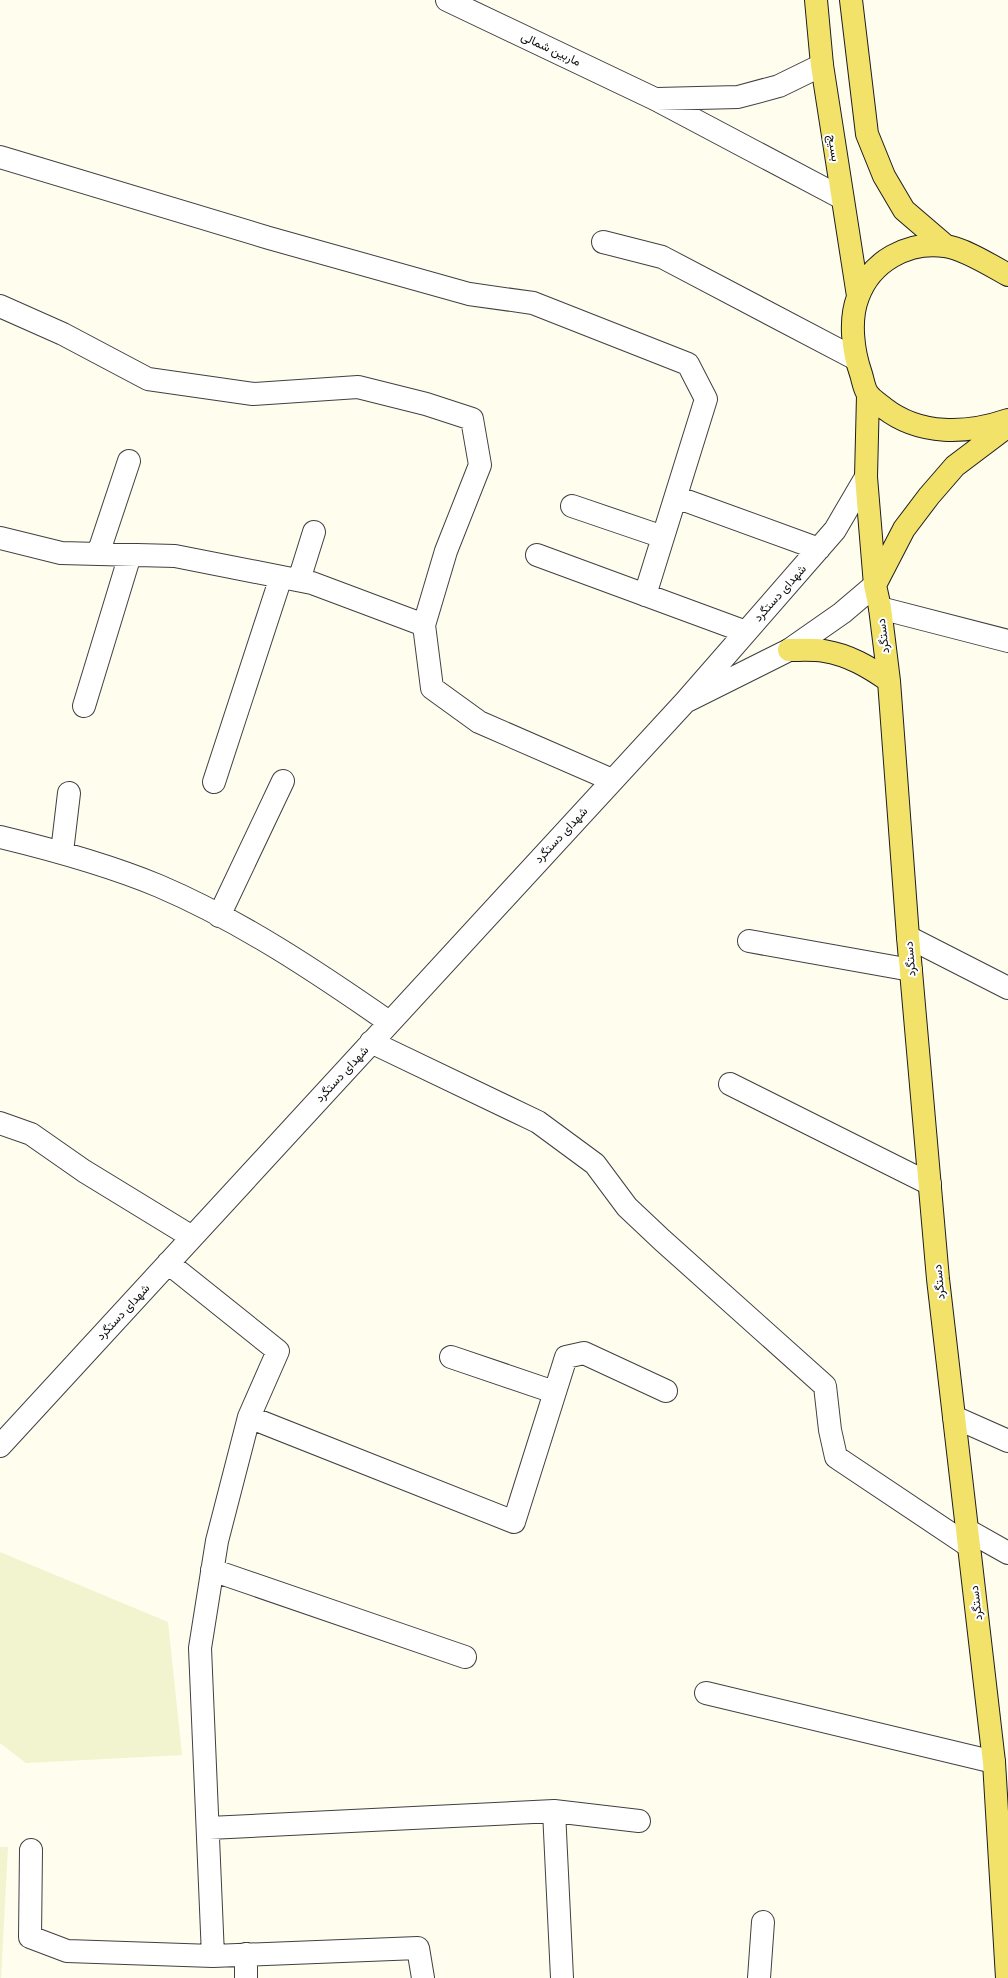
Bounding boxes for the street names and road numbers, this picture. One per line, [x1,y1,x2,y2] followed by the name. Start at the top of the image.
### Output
[519,27,584,70] street label: ماربین شمالی
[823,133,845,163] street label: بسیج
[749,560,810,625] street label: شهدای دستگرد
[872,617,893,655] street label: دستگرد
[530,803,591,867] street label: شهدای دستگرد
[899,940,920,977] street label: دستگرد
[311,1042,372,1106] street label: شهدای دستگرد
[928,1263,949,1301] street label: دستگرد
[92,1280,153,1344] street label: شهدای دستگرد
[965,1584,986,1622] street label: دستگرد

